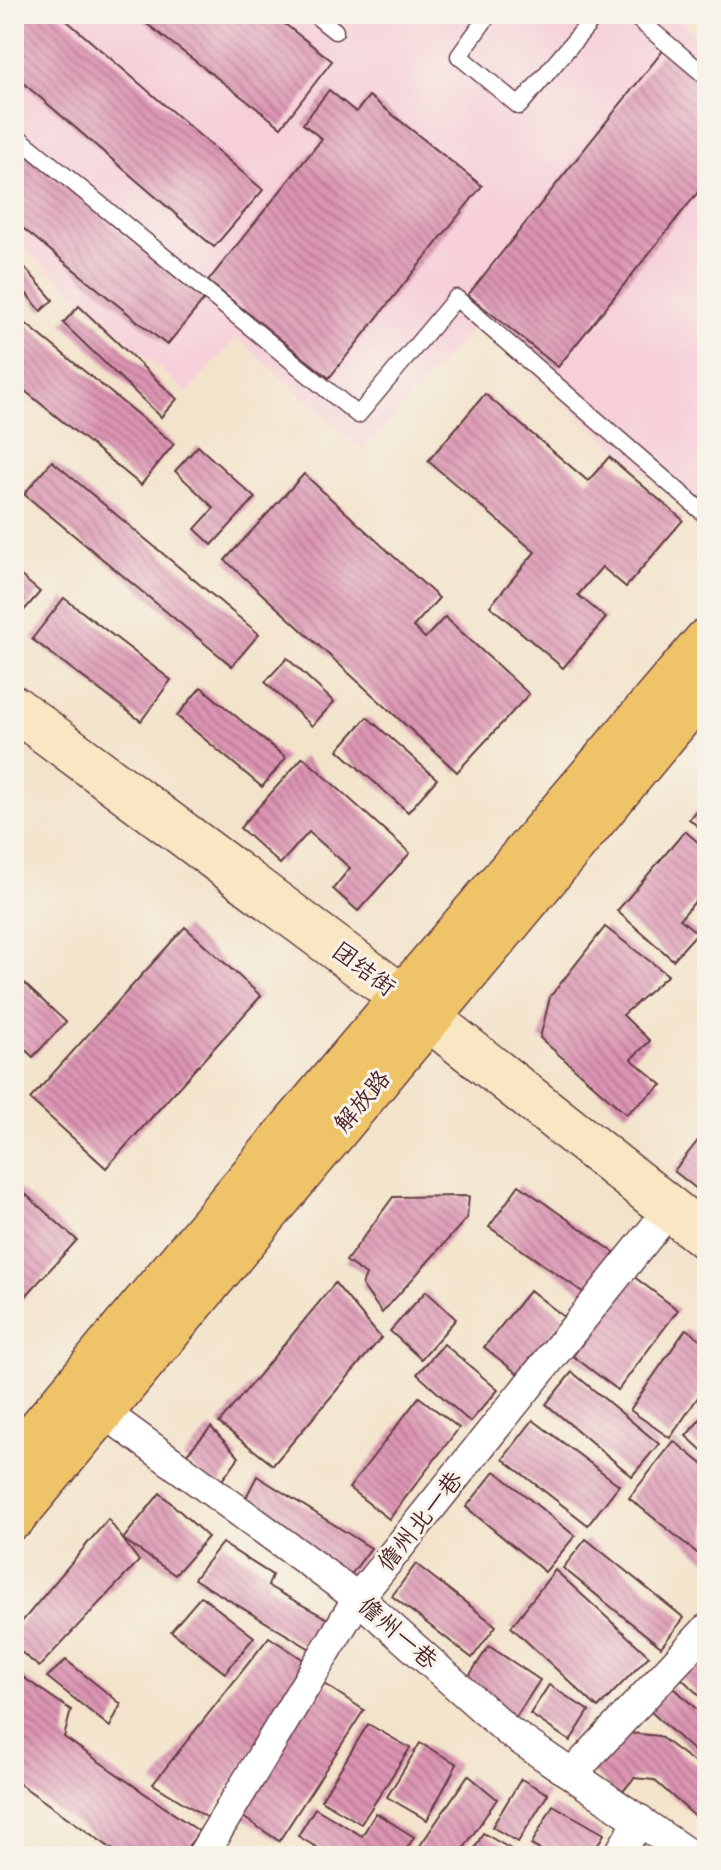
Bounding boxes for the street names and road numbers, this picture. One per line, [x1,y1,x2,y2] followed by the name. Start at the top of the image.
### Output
[324,935,402,1005] street label: 团结街
[327,1063,399,1140] street label: 解放路
[370,1464,472,1579] street label: 儋州北一巷
[350,1589,445,1678] street label: 儋州一巷

